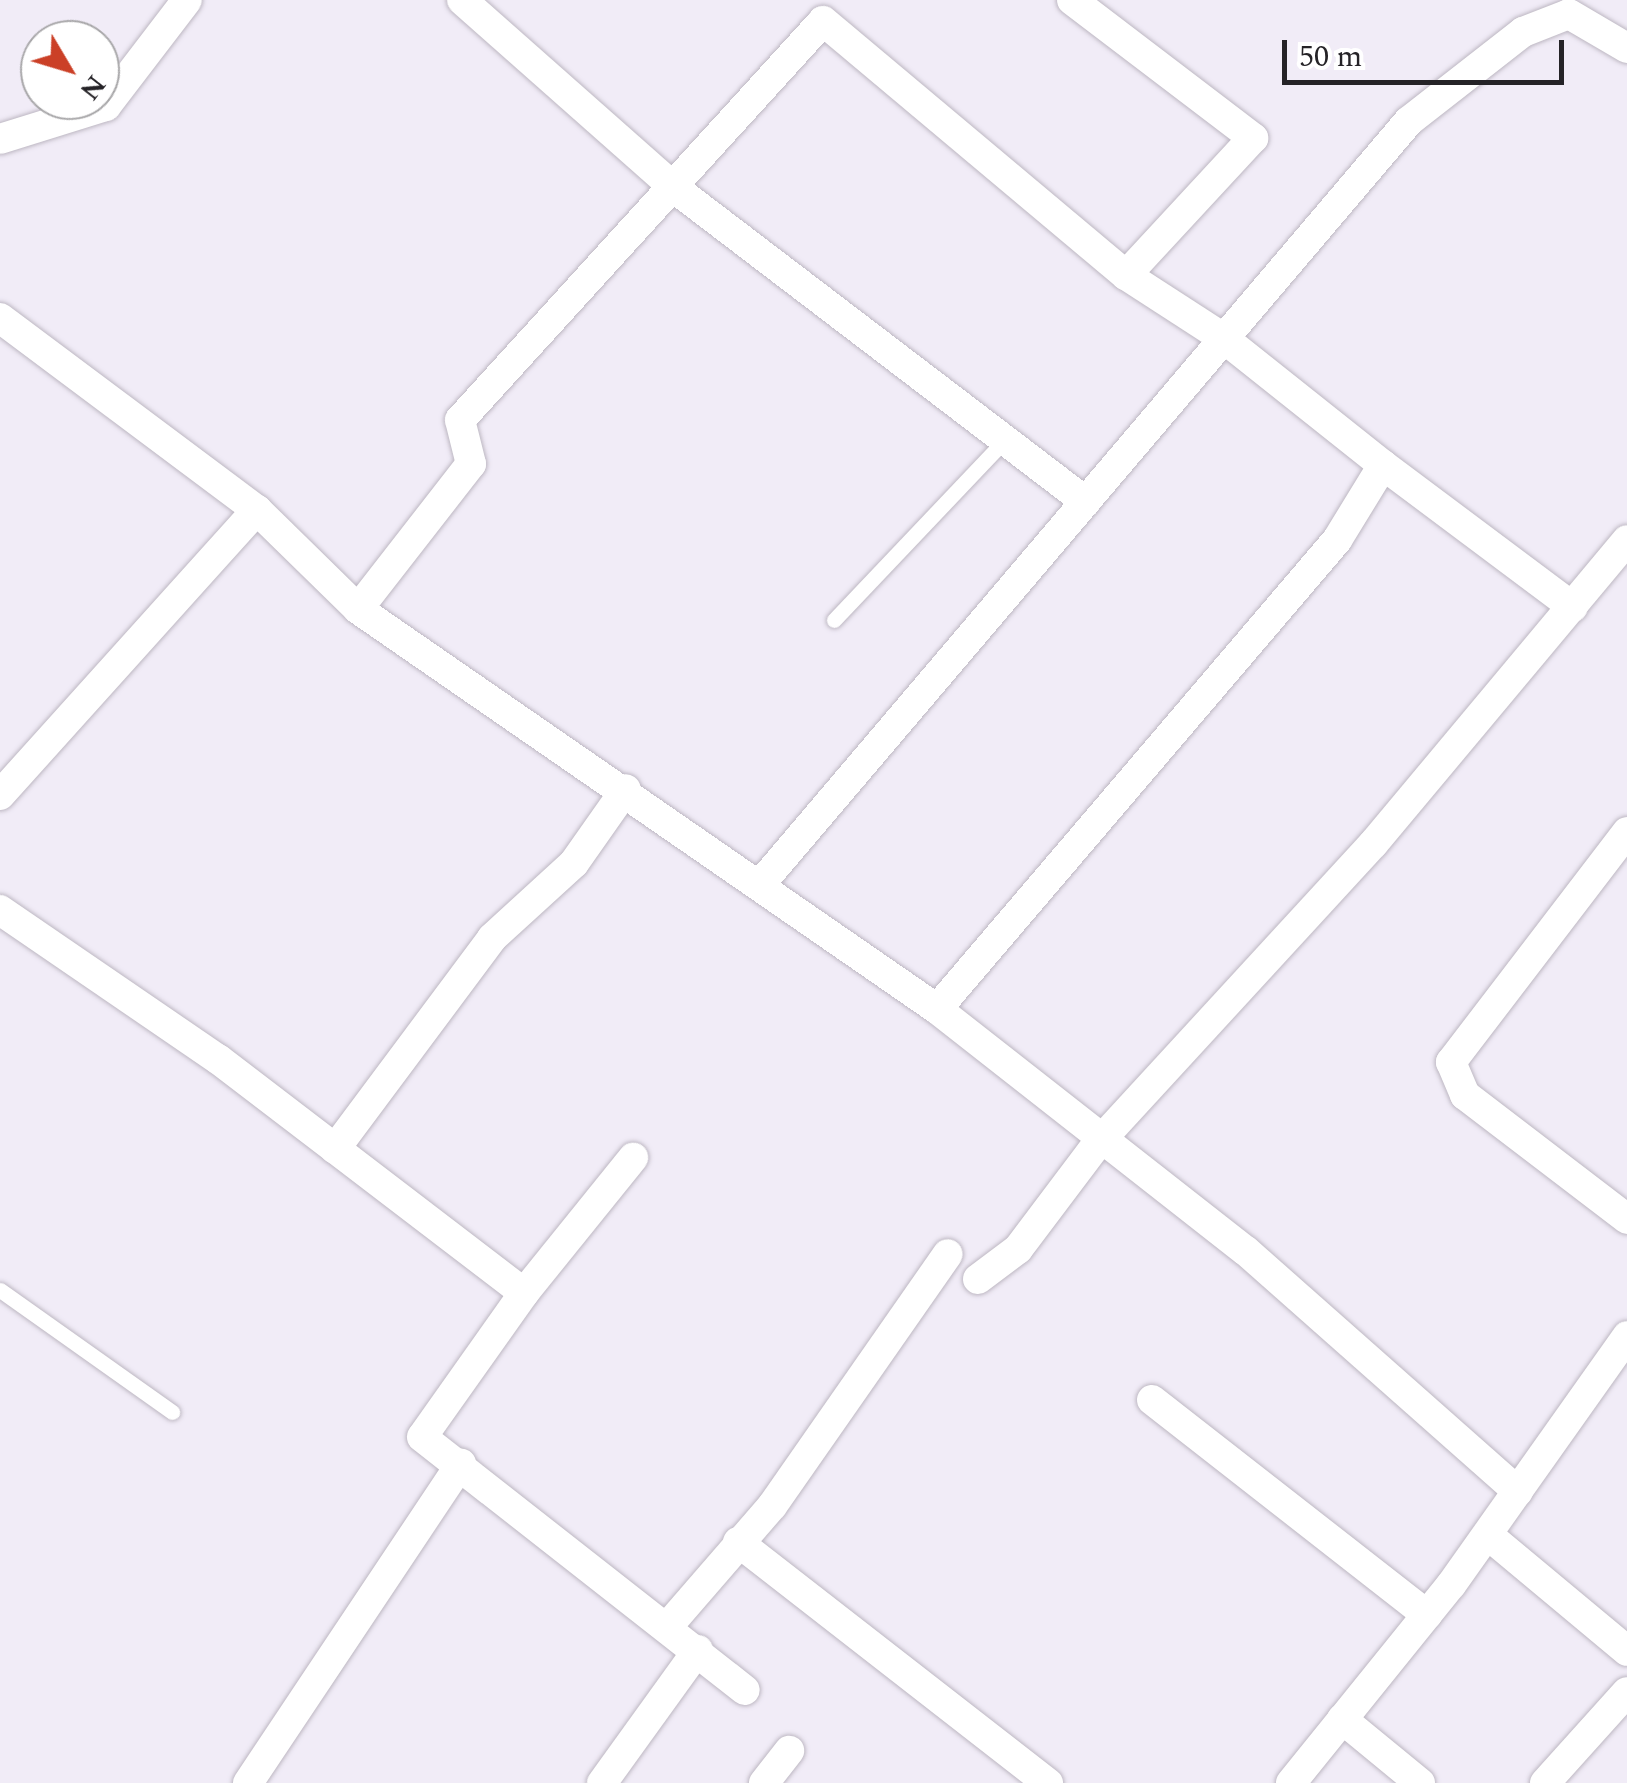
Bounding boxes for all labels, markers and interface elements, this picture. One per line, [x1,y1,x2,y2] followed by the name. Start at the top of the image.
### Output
[20,20,120,120] north arrow
[1287,20,1570,82] scale bar
[1299,34,1362,80] text: 50 m
[68,65,116,110] text: N

